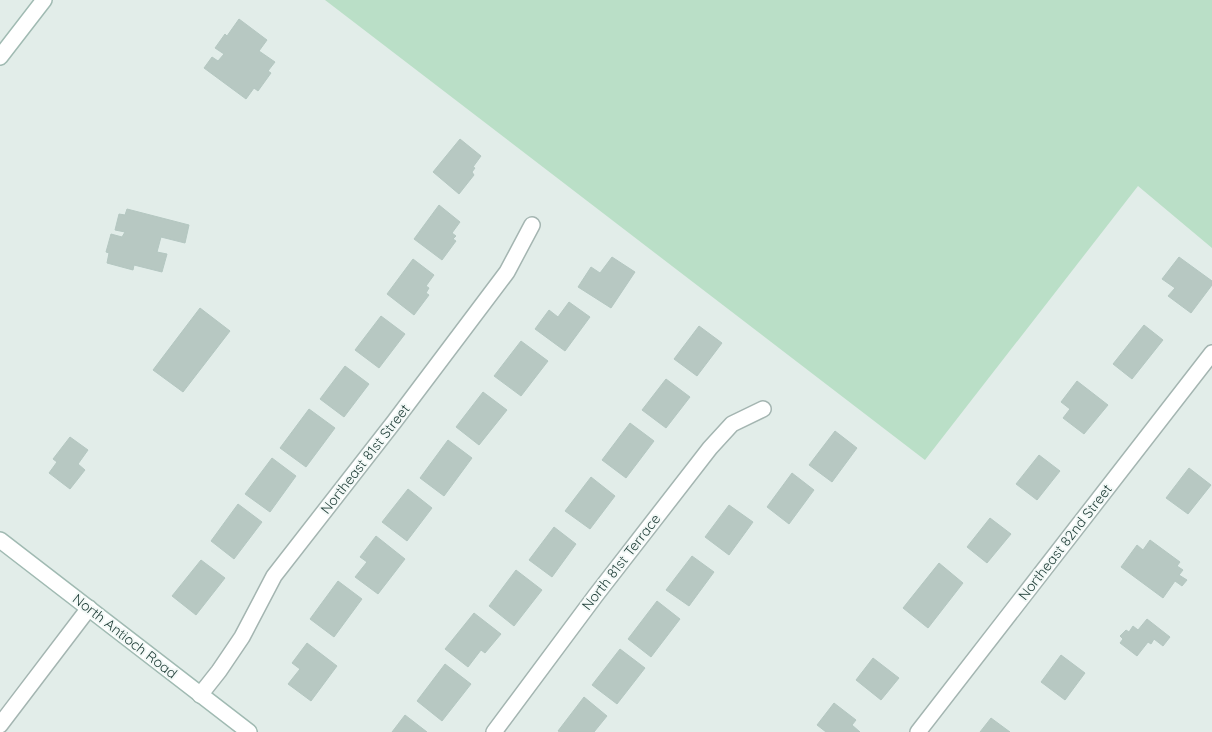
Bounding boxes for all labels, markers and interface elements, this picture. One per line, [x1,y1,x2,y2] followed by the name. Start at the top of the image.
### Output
[317,400,414,518] street label: Northeast 81st Street
[1014,480,1116,604] street label: Northeast 82nd Street
[578,510,664,614] street label: North 81st Terrace
[69,590,181,682] street label: North Antioch Road

